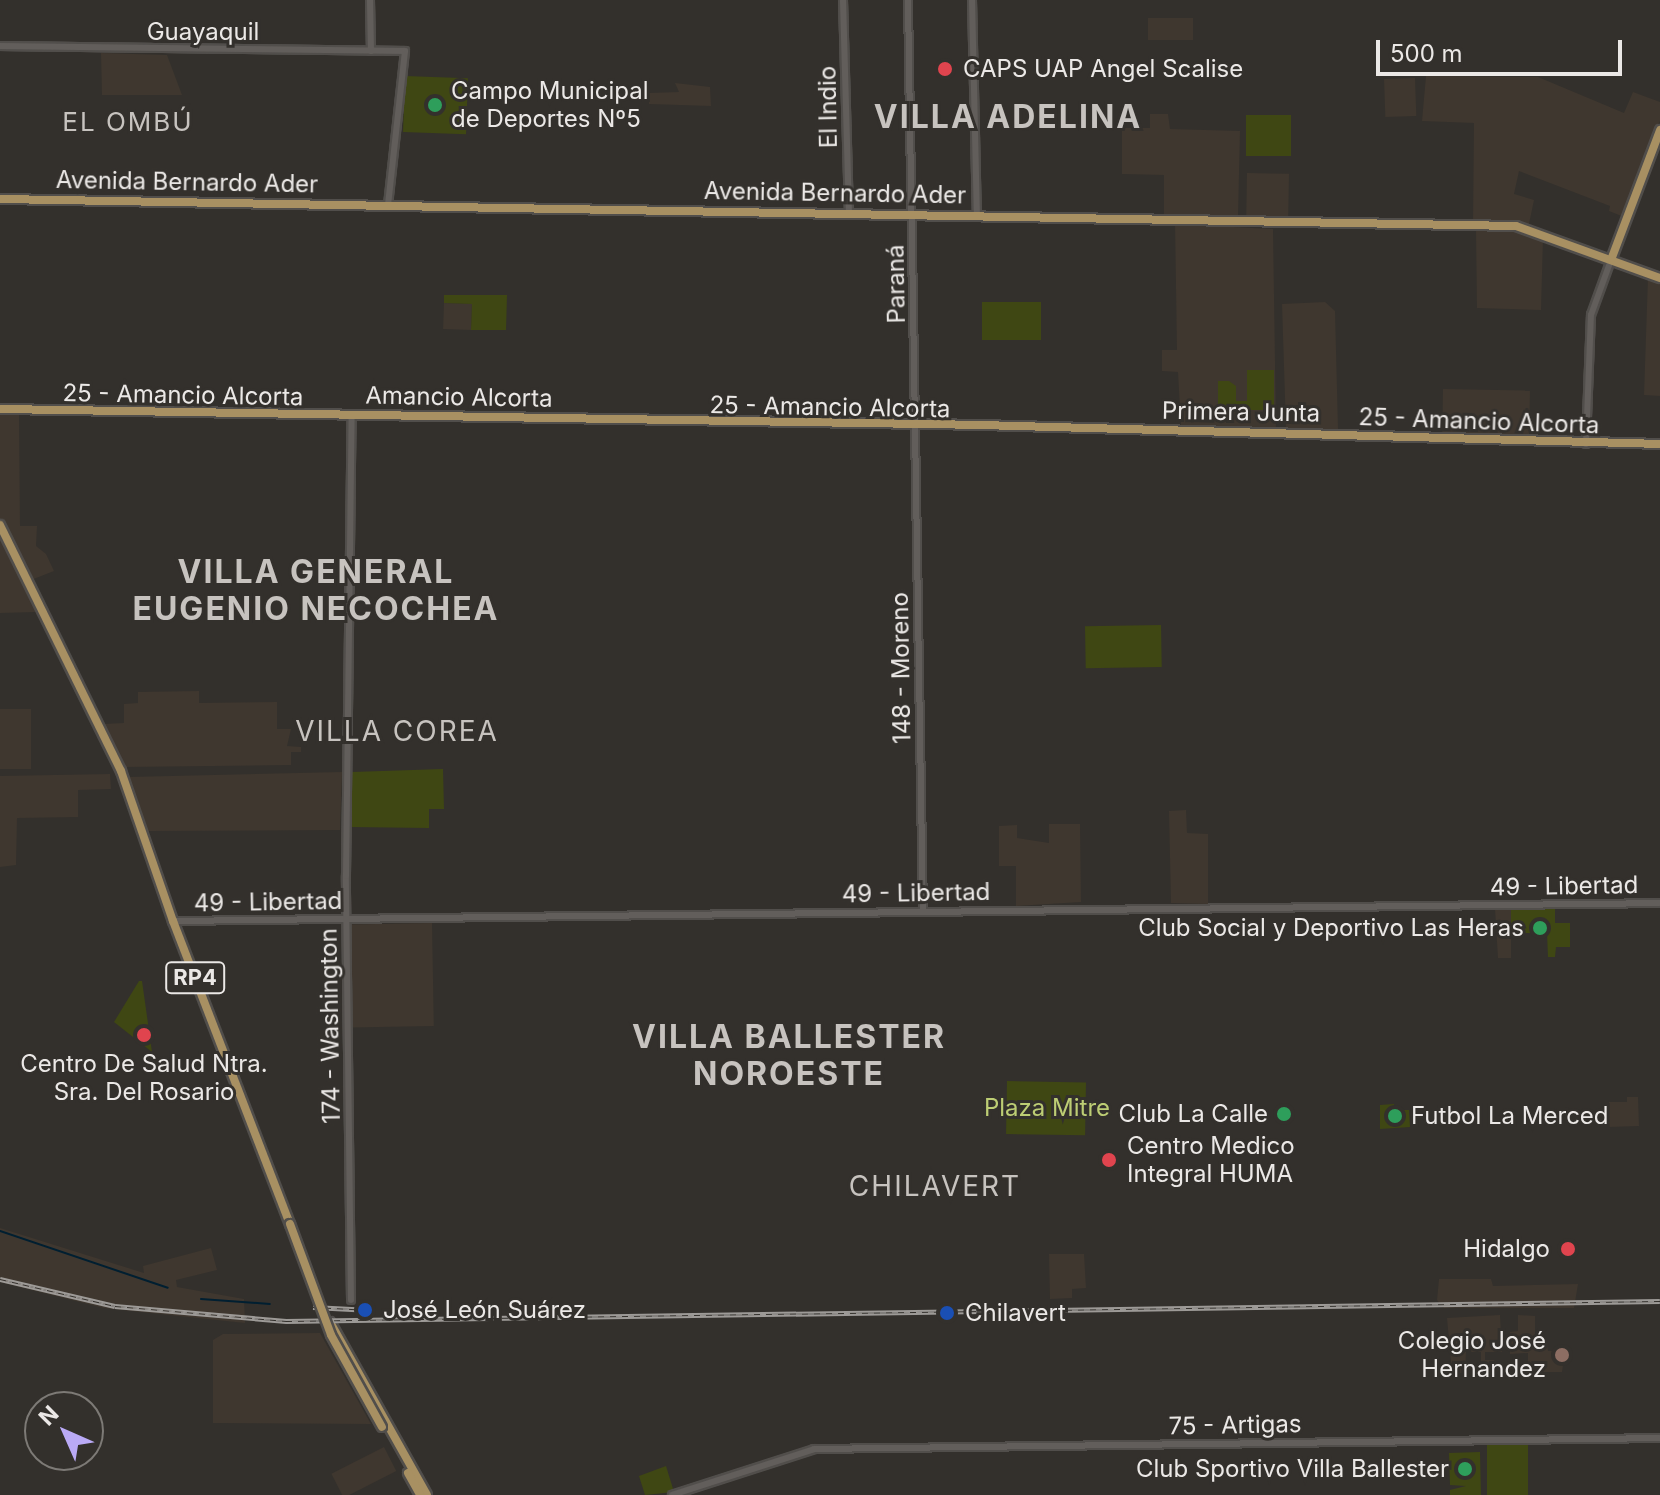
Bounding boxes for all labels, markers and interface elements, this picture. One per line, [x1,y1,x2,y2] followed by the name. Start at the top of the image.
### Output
[147,18,259,46] street label: Guayaquil
[1380,24,1626,74] scale bar
[1390,39,1463,68] text: 500 m
[963,55,1243,83] place label: CAPS UAP Angel Scalise
[934,58,956,80] marker: CAPS UAP Angel Scalise
[813,65,843,149] street label: El Indio
[451,77,648,133] place label: Campo Municipal de Deportes Nº5
[426,96,444,114] marker: Campo Municipal de Deportes Nº5
[874,98,1142,136] district label: VILLA ADELINA
[62,106,194,138] district label: EL OMBÚ
[56,165,318,199] street label: Avenida Bernardo Ader
[704,176,966,210] street label: Avenida Bernardo Ader
[881,244,911,324] street label: Paraná
[62,378,304,412] street label: 25 - Amancio Alcorta
[365,381,553,413] street label: Amancio Alcorta
[709,390,951,424] street label: 25 - Amancio Alcorta
[1162,396,1320,428] street label: Primera Junta
[1358,402,1600,440] street label: 25 - Amancio Alcorta
[133,554,499,629] district label: VILLA GENERAL EUGENIO NECOCHEA
[885,592,917,744] street label: 148 - Moreno
[295,714,499,748] district label: VILLA COREA
[1489,870,1639,902] street label: 49 - Libertad
[841,877,991,909] street label: 49 - Libertad
[193,886,343,918] street label: 49 - Libertad
[1138,914,1524,942] place label: Club Social y Deportivo Las Heras
[1531,919,1549,937] marker: Club Social y Deportivo Las Heras
[314,928,346,1124] street label: 174 - Washington
[165,960,225,996] road number: RP4
[632,1019,946,1094] district label: VILLA BALLESTER NOROESTE
[133,1024,155,1046] marker: Centro De Salud Ntra. Sra. Del Rosario
[20,1050,268,1106] place label: Centro De Salud Ntra. Sra. Del Rosario
[984,1094,1110,1122] park label: Plaza Mitre
[1119,1100,1268,1128] place label: Club La Calle
[1411,1102,1609,1130] place label: Futbol La Merced
[1275,1105,1293,1123] marker: Club La Calle
[1386,1107,1404,1125] marker: Futbol La Merced
[1127,1132,1295,1188] place label: Centro Medico Integral HUMA
[1098,1149,1120,1171] marker: Centro Medico Integral HUMA
[849,1169,1021,1203] district label: CHILAVERT
[1463,1235,1550,1263] place label: Hidalgo
[1557,1238,1579,1260] marker: Hidalgo
[383,1296,586,1324] place label: José León Suárez
[354,1299,376,1321] marker: José León Suárez
[965,1299,1066,1327] place label: Chilavert
[936,1302,958,1324] marker: Chilavert
[1398,1327,1546,1383] place label: Colegio José Hernandez
[1553,1346,1571,1364] marker: Colegio José Hernandez
[24,1391,104,1471] north arrow
[33,1400,64,1431] text: N
[1168,1409,1302,1441] street label: 75 - Artigas
[1136,1455,1449,1483] place label: Club Sportivo Villa Ballester
[1456,1460,1474,1478] marker: Club Sportivo Villa Ballester

